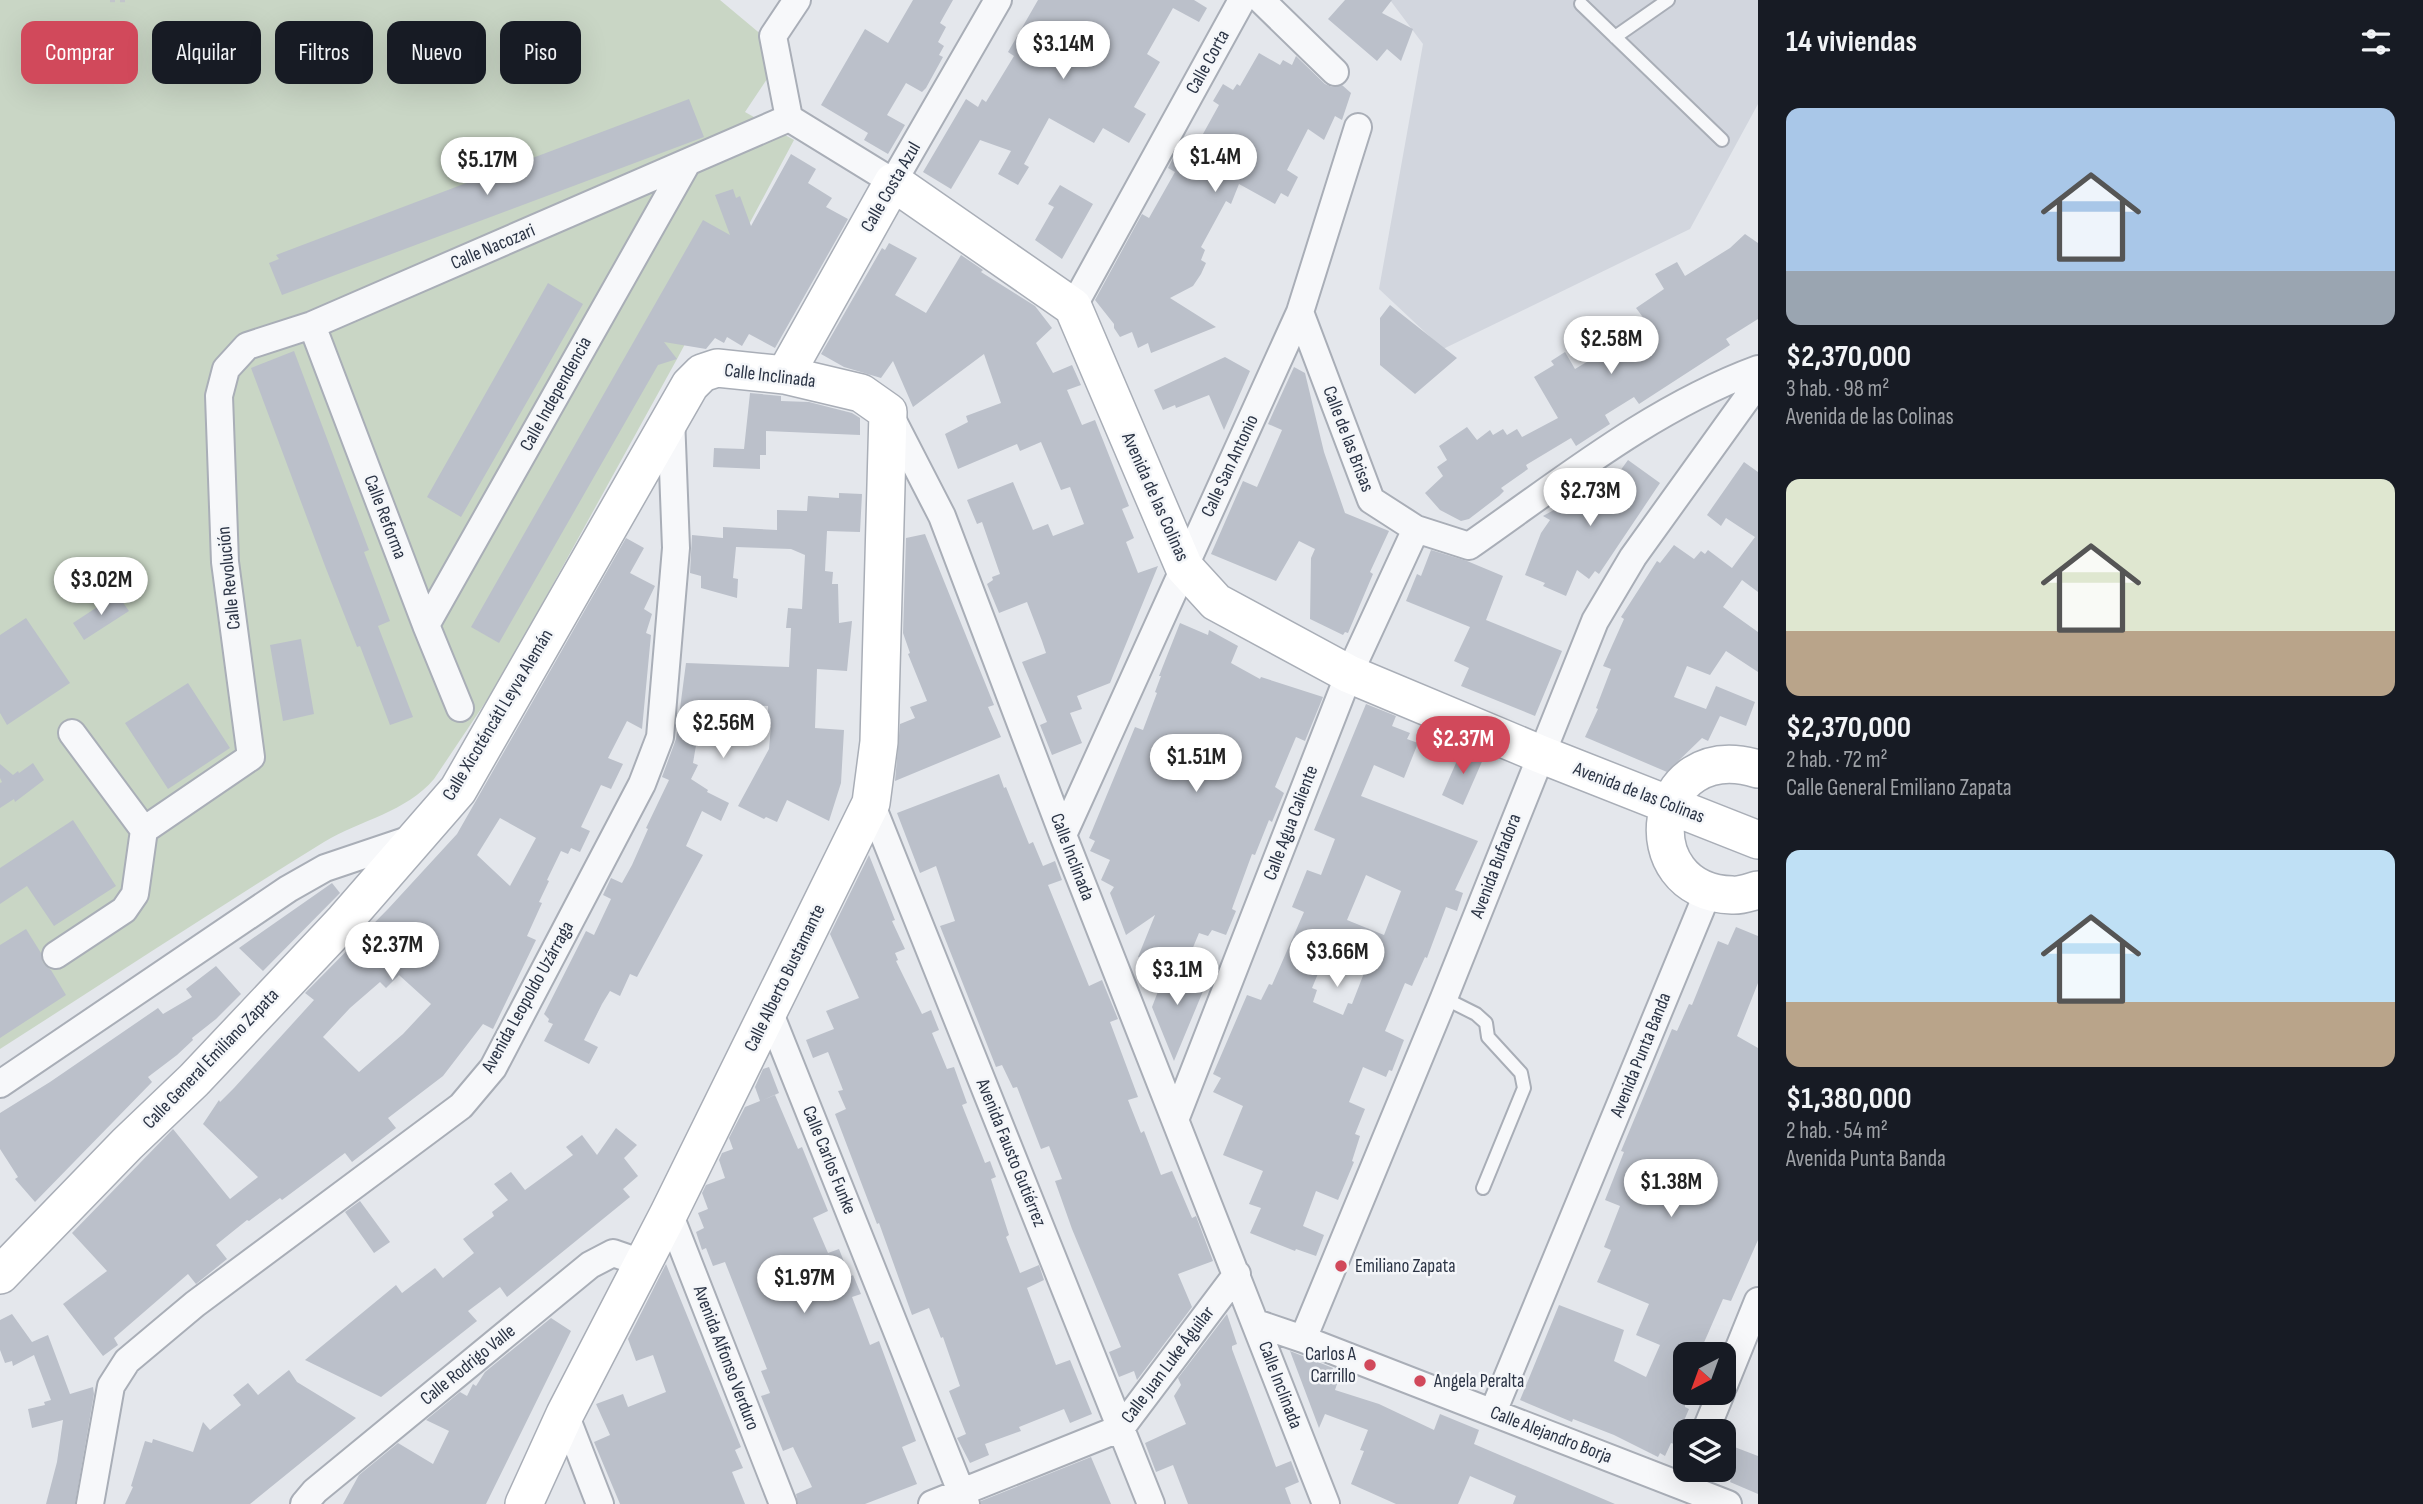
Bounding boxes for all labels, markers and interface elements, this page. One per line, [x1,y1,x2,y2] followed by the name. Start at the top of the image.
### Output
[21,21,138,84] chip: Comprar
[152,21,261,84] chip: Alquilar
[275,21,373,84] chip: Filtros
[387,21,486,84] chip: Nuevo
[500,21,581,84] chip: Piso
[1006,22,1120,81] pin: $3.14M
[2357,23,2395,61] icon: filters
[1786,24,1917,60] text: 14 viviendas
[1181,26,1235,98] street label: Calle Corta
[1032,30,1094,58] text: $3.14M
[1166,134,1264,194] pin: $1.4M
[430,138,544,197] pin: $5.17M
[856,138,926,236] street label: Calle Costa Azul
[1189,143,1241,171] text: $1.4M
[457,146,517,174] text: $5.17M
[2028,154,2154,280] icon: home
[447,219,539,275] street label: Calle Nacozari
[1554,316,1668,376] pin: $2.58M
[1580,325,1642,353] text: $2.58M
[515,333,597,455] street label: Calle Independencia
[1786,339,1911,375] text: $2,370,000
[723,359,817,393] street label: Calle Inclinada
[1786,375,1889,403] text: 3 hab. · 98 m²
[1317,383,1379,495] street label: Calle de las Brisas
[1786,403,1954,431] text: Avenida de las Colinas
[1196,411,1264,521] street label: Calle San Antonio
[1116,428,1194,565] street label: Avenida de las Colinas
[1533,468,1647,528] pin: $2.73M
[358,472,412,562] street label: Calle Reforma
[1559,477,1621,505] text: $2.73M
[212,525,246,631] street label: Calle Revolución
[2028,525,2154,651] icon: home
[44,558,158,617] pin: $3.02M
[70,566,132,594] text: $3.02M
[438,625,558,805] street label: Calle Xicoténcátl Leyva Alemán
[666,700,780,760] pin: $2.56M
[692,709,754,737] text: $2.56M
[1786,710,1911,746] text: $2,370,000
[1406,716,1520,776] pin: $2.37M
[1432,725,1494,753] text: $2.37M
[1139,734,1253,794] pin: $1.51M
[1166,743,1226,771] text: $1.51M
[1786,746,1888,774] text: 2 hab. · 72 m²
[1569,757,1708,829] street label: Avenida de las Colinas
[1259,762,1323,884] street label: Calle Agua Caliente
[1786,774,2012,802] text: Calle General Emiliano Zapata
[1045,810,1099,904] street label: Calle Inclinada
[1465,811,1526,922] street label: Avenida Bufadora
[2028,896,2154,1022] icon: home
[739,901,831,1055] street label: Calle Alberto Bustamante
[476,917,579,1077] street label: Avenida Leopoldo Uzárraga
[335,922,449,982] pin: $2.37M
[1280,930,1394,989] pin: $3.66M
[361,931,423,959] text: $2.37M
[1305,938,1369,966] text: $3.66M
[1128,948,1226,1007] pin: $3.1M
[1151,956,1203,984] text: $3.1M
[138,984,284,1134] street label: Calle General Emiliano Zapata
[1605,989,1676,1121] street label: Avenida Punta Banda
[970,1075,1051,1231] street label: Avenida Fausto Gutiérrez
[1786,1081,1911,1117] text: $1,380,000
[797,1103,861,1217] street label: Calle Carlos Funke
[1786,1117,1888,1145] text: 2 hab. · 54 m²
[1786,1145,1946,1173] text: Avenida Punta Banda
[1614,1160,1728,1219] pin: $1.38M
[1640,1168,1702,1196] text: $1.38M
[1355,1255,1456,1278] place label: Emiliano Zapata
[747,1256,861,1315] pin: $1.97M
[1333,1258,1349,1274] marker: Emiliano Zapata
[773,1264,835,1292] text: $1.97M
[687,1282,764,1434] street label: Avenida Alfonso Verduro
[1117,1302,1220,1428] street label: Calle Juan Luke Águilar
[416,1320,520,1410] street label: Calle Rodrigo Valle
[1253,1338,1307,1432] street label: Calle Inclinada
[1673,1342,1736,1405] north arrow
[1673,1342,1736,1482] map controls
[1305,1343,1357,1388] place label: Carlos A Carrillo
[1362,1357,1378,1373] marker: Carlos A Carrillo
[1433,1370,1524,1393] place label: Angela Peralta
[1412,1373,1428,1389] marker: Angela Peralta
[1487,1401,1615,1469] street label: Calle Alejandro Borja
[1673,1419,1736,1482] button: layers

